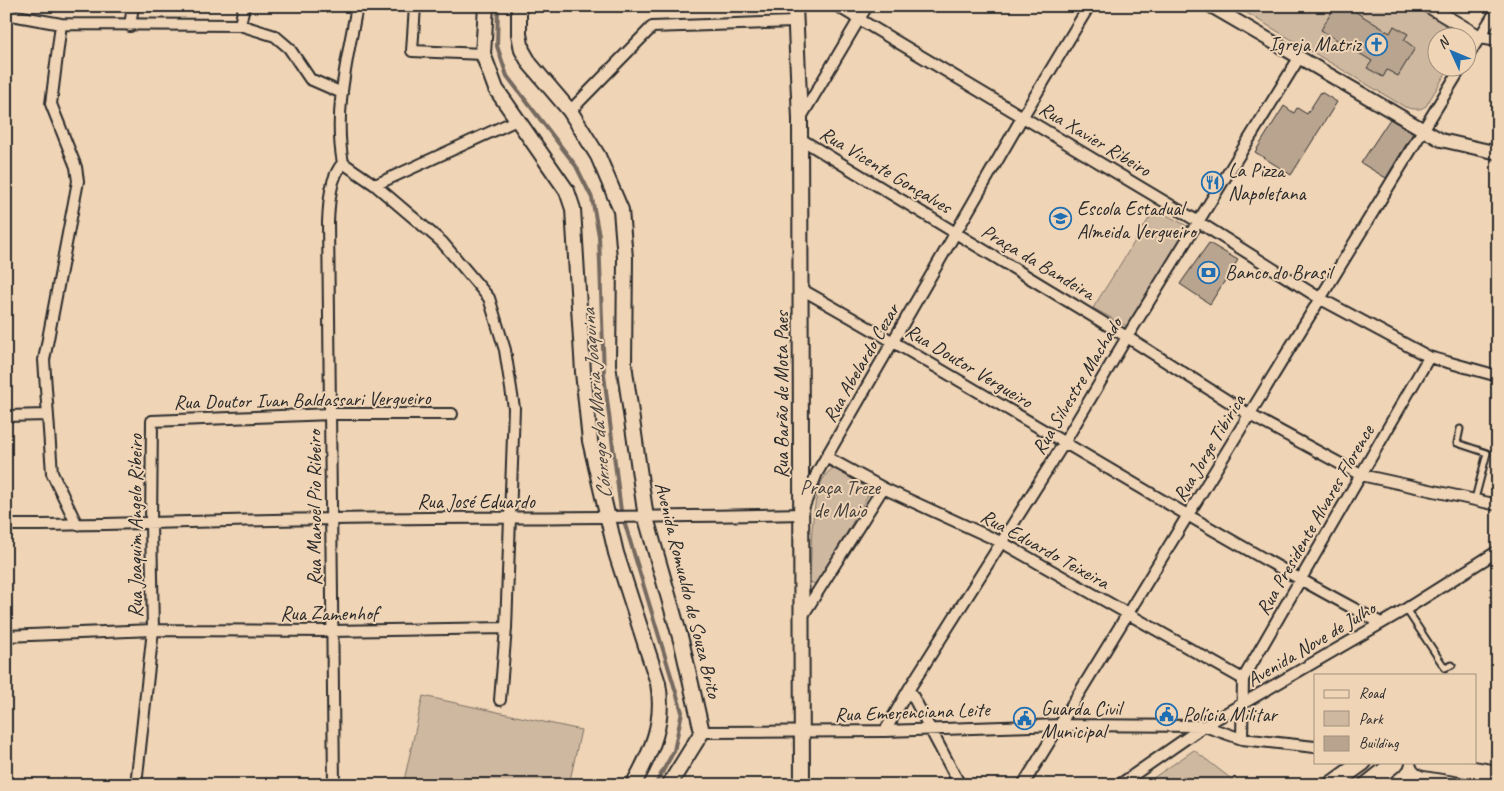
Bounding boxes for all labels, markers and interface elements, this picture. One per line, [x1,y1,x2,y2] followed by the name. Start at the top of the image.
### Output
[1426,28,1476,78] north arrow
[1269,32,1363,57] place label: Igreja Matriz
[1365,32,1389,56] church icon: Igreja Matriz
[1434,33,1454,52] text: N
[1035,96,1156,183] street label: Rua Xavier Ribeiro
[816,121,958,220] street label: Rua Vicente Gonçalves
[1228,158,1308,206] place label: La Pizza Napoletana
[1200,170,1224,194] restaurant icon: La Pizza Napoletana
[1077,196,1198,244] place label: Escola Estadual Almeida Vergueiro
[1049,207,1073,231] school or university icon: Escola Estadual Almeida Vergueiro
[977,218,1101,307] street label: Praça da Bandeira
[1197,260,1221,284] bank icon: Banco do Brasil
[1225,260,1336,285] place label: Banco do Brasil
[817,298,906,427] street label: Rua Abelardo Cezar
[575,305,617,500] water label: Córrego da Maria Joaquina
[769,309,794,479] street label: Rua Barão de Mota Paes
[1026,311,1129,459] street label: Rua Silvestre Machado
[901,318,1038,414] street label: Rua Doutor Vergueiro
[173,385,431,415] street label: Rua Doutor Ivan Baldassari Vergueiro
[1167,388,1252,506] street label: Rua Jorge Tibirica
[1250,419,1380,619] street label: Rua Presidente Alvares Florence
[302,428,327,586] street label: Rua Manoel Pio Ribeiro
[123,433,148,618] street label: Rua Joaquim Angelo Ribeiro
[800,475,881,523] park label: Praça Treze de Maio
[649,479,727,701] street label: Avenida Romualdo de Souza Brito
[417,489,536,514] street label: Rua José Eduardo
[976,503,1115,595] street label: Rua Eduardo Teixeira
[1242,595,1382,692] street label: Avenida Nove de Julho
[280,601,382,626] street label: Rua Zamenhof
[1314,674,1476,764] legend
[1359,684,1386,703] text: Road
[1041,696,1125,744] place label: Guarda Civil Municipal
[834,697,991,727] street label: Rua Emerenciana Leite
[1155,702,1179,726] public building icon: Polícia Militar
[1183,702,1278,727] place label: Polícia Militar
[1013,707,1037,731] public building icon: Guarda Civil Municipal
[1359,710,1384,729] text: Park
[1359,734,1399,753] text: Building

